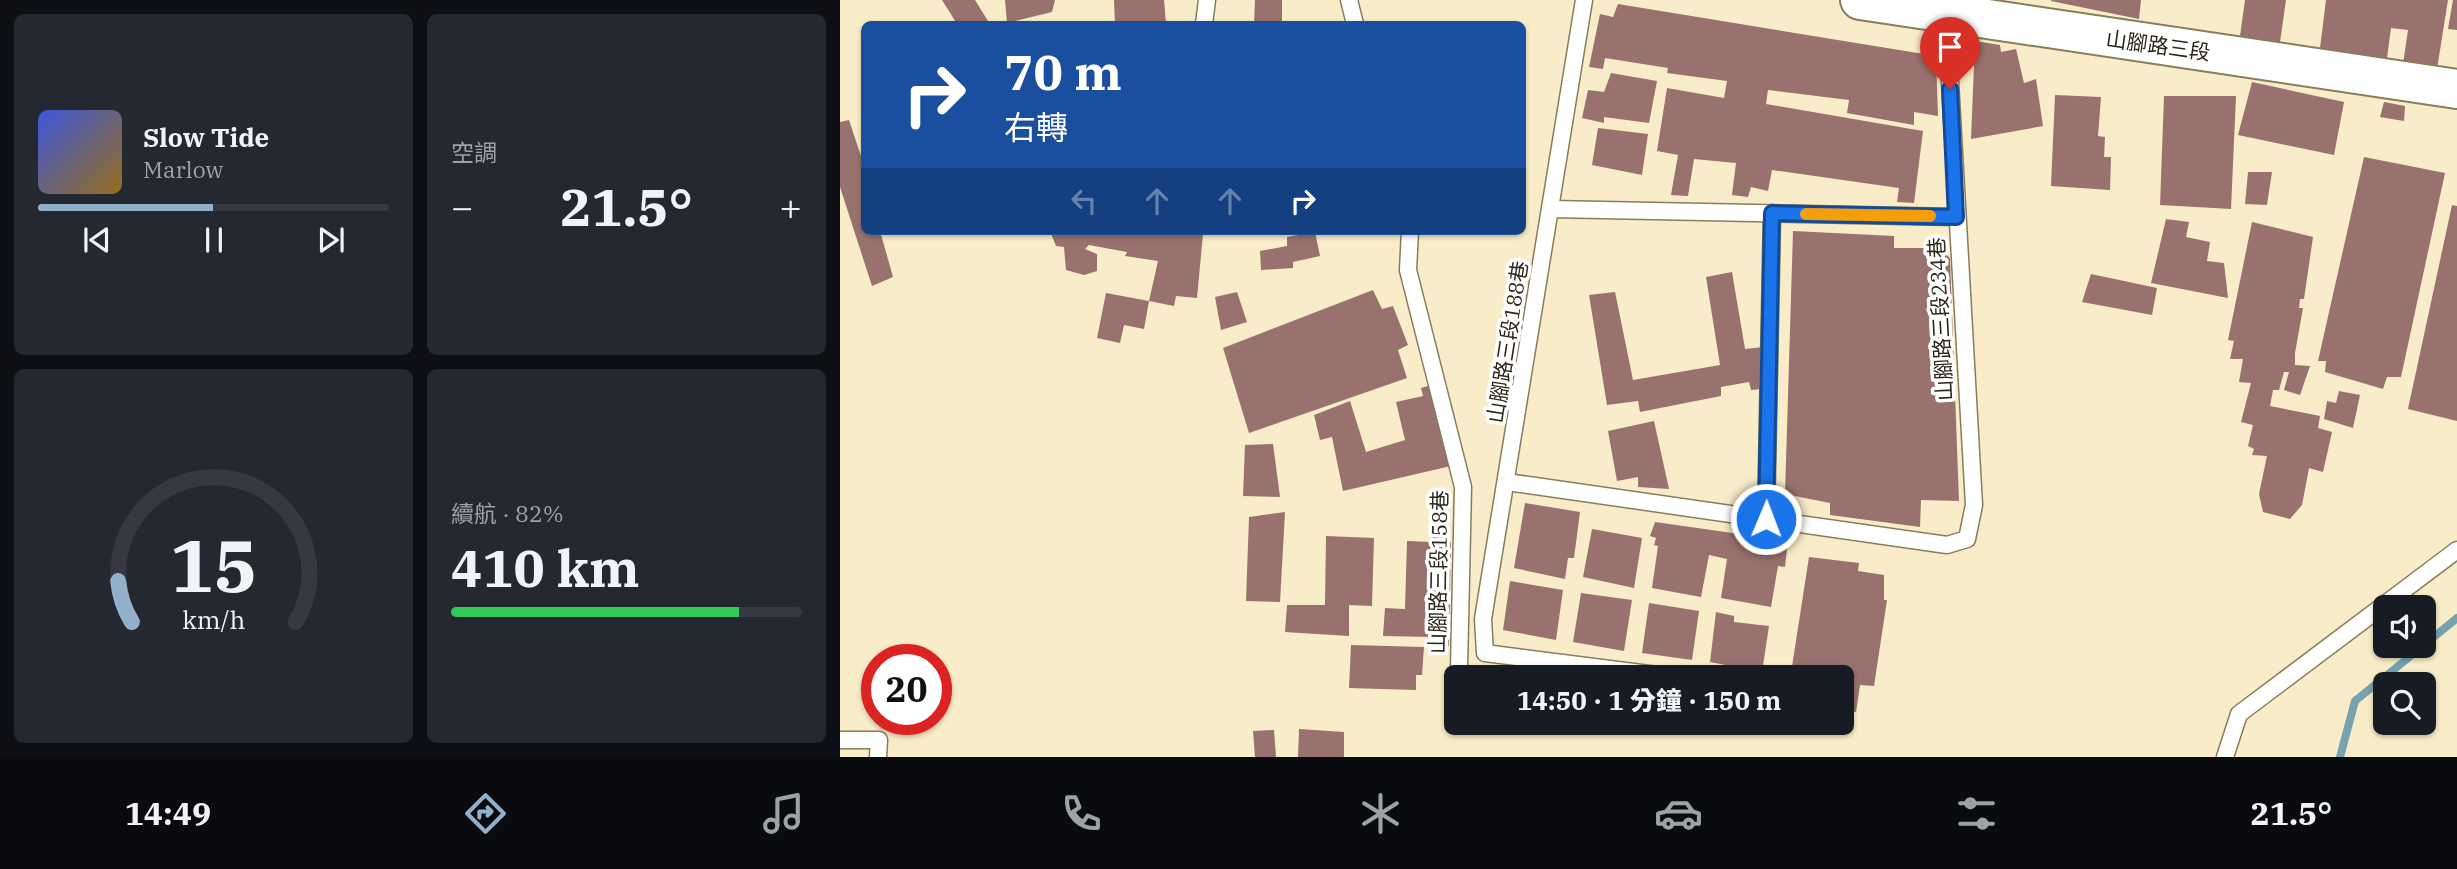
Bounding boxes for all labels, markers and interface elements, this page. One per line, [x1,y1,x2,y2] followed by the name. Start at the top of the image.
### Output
[1920,17,1980,89] pin
[2104,24,2212,66] street label: 山腳路三段
[1931,28,1969,66] icon: arrive
[1004,40,1122,103] text: 70 m
[889,49,980,140] icon: right
[1004,106,1068,148] text: 右轉
[143,120,269,154] text: Slow Tide
[451,137,497,167] text: 空調
[143,154,223,184] text: Marlow
[560,173,693,240] text: 21.5°
[451,182,474,231] text: −
[779,182,802,231] text: +
[1065,182,1103,220] icon: left
[1138,182,1176,220] icon: ahead
[1211,182,1249,220] icon: ahead
[1284,182,1322,220] icon: right
[78,221,116,259] icon: previous
[195,221,233,259] icon: pause
[312,221,350,259] icon: next
[1922,237,1958,402] street label: 山腳路三段234巷
[1480,259,1534,425] street label: 山腳路三段188巷
[1729,482,1803,556] position arrow
[1423,490,1453,654] street label: 山腳路三段158巷
[451,498,564,528] text: 續航 · 82%
[170,517,257,612] text: 15
[451,534,640,601] text: 410 km
[2373,595,2436,735] map controls
[2373,595,2436,658] button: sound
[182,603,245,636] text: km/h
[861,644,952,735] speed limit sign: 20
[2373,672,2436,735] button: search
[1517,683,1781,717] text: 14:50 · 1 分鐘 · 150 m
[461,789,510,838] icon: directions
[759,789,808,838] icon: music
[1057,789,1106,838] icon: phone
[1356,789,1405,838] icon: climate
[1654,789,1703,838] icon: car
[1952,789,2001,838] icon: filters
[125,792,211,834] text: 14:49
[2251,792,2332,834] text: 21.5°

